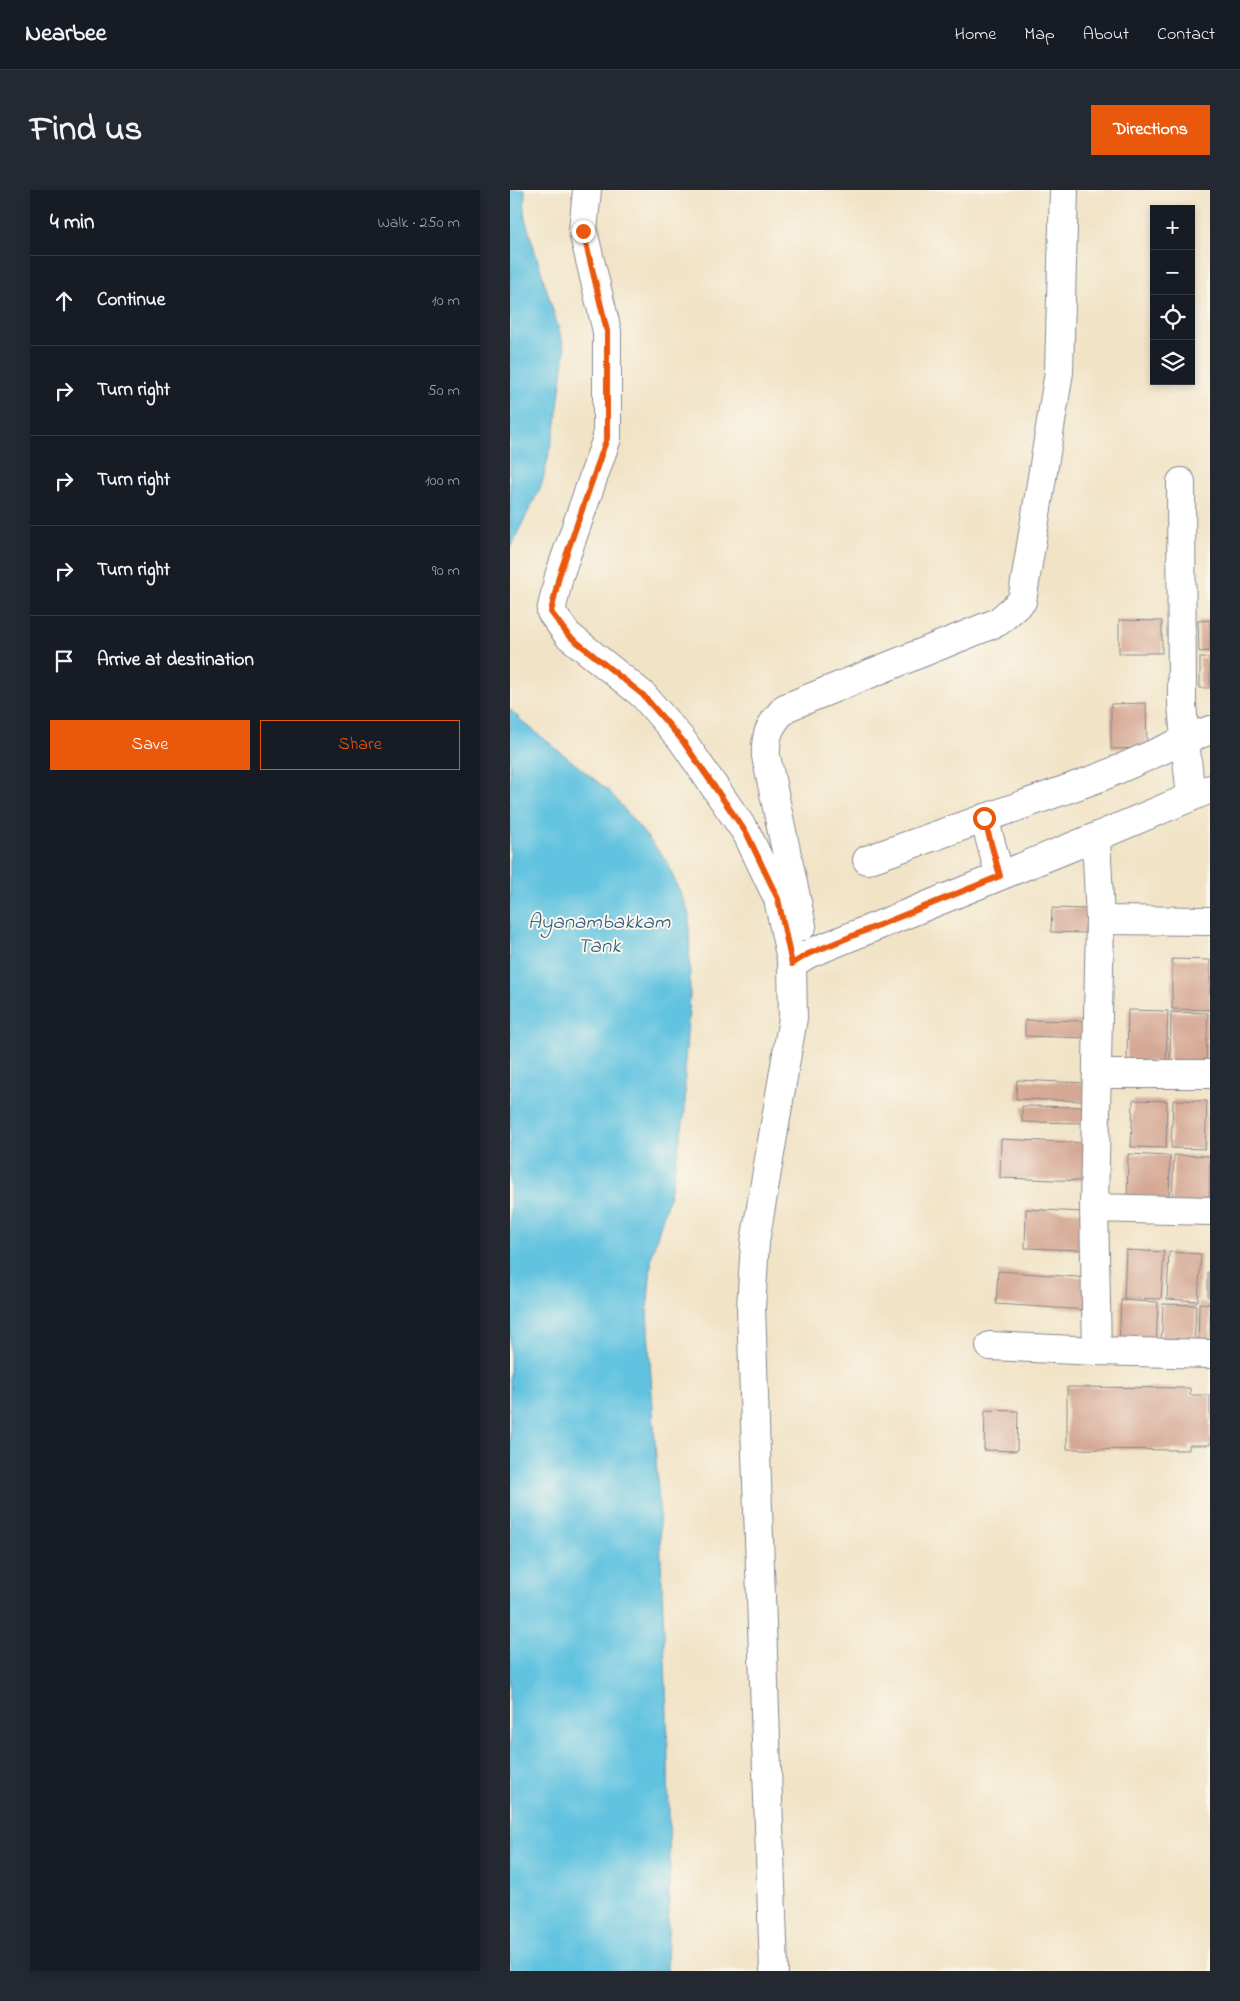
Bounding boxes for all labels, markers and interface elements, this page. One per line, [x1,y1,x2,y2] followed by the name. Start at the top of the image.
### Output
[25,17,107,52] text: Nearbee
[955,22,996,48] text: Home
[1024,22,1055,48] text: Map
[1083,22,1129,48] text: About
[1157,22,1215,48] text: Contact
[30,105,142,156] text: Find us
[1091,105,1210,155] button: Directions
[1150,205,1195,385] map controls
[1150,205,1195,250] button: +
[50,208,94,238] text: 4 min
[377,211,460,235] text: Walk · 250 m
[572,220,595,243] route end
[1150,250,1195,295] button: −
[50,287,78,315] icon: ahead
[97,287,165,314] text: Continue
[432,289,460,313] text: 10 m
[1150,295,1195,340] button: locate
[1150,340,1195,385] button: layers
[50,377,78,405] icon: right
[97,377,170,404] text: Turn right
[428,379,460,403] text: 50 m
[50,467,78,495] icon: right
[97,467,170,494] text: Turn right
[425,469,460,493] text: 100 m
[50,557,78,585] icon: right
[97,557,170,584] text: Turn right
[432,559,460,583] text: 90 m
[50,647,78,675] icon: arrive
[97,647,254,674] text: Arrive at destination
[50,720,250,770] button: Save
[260,720,460,770] button: Share
[973,807,996,830] route start
[528,908,671,962] water label: Ayanambakkam Tank

